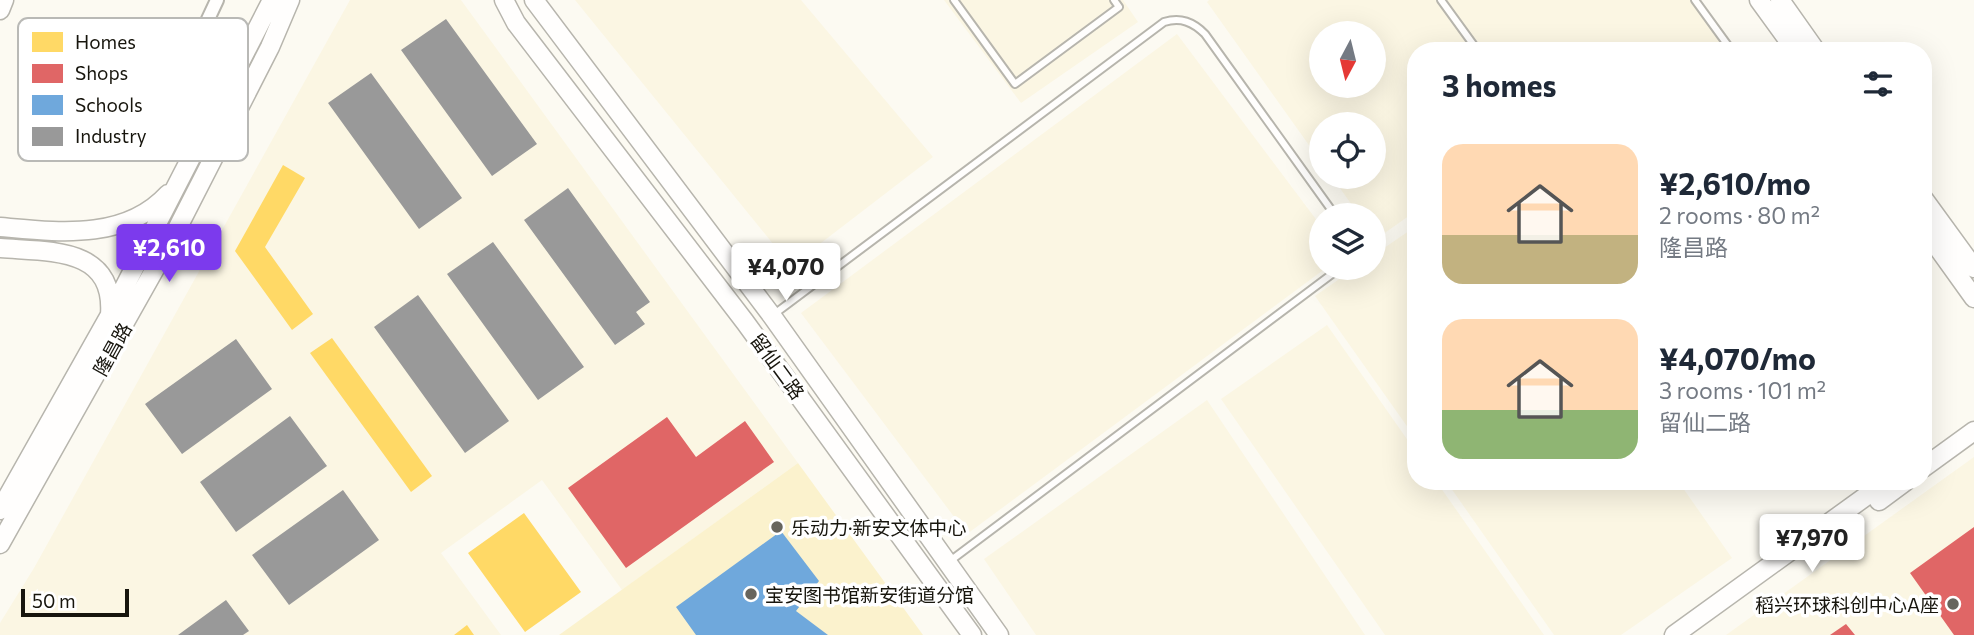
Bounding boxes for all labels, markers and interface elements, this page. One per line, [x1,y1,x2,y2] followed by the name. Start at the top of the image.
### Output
[18,18,248,161] legend
[1309,21,1386,98] north arrow
[1309,21,1386,280] map controls
[75,30,136,53] text: Homes
[75,61,128,84] text: Shops
[1859,65,1897,103] icon: filters
[1442,66,1556,103] text: 3 homes
[75,93,143,116] text: Schools
[1309,112,1386,189] button: locate
[75,124,147,147] text: Industry
[1659,164,1811,201] text: ¥2,610/mo
[1498,172,1582,256] icon: home
[1659,201,1820,229] text: 2 rooms · 80 m²
[1309,203,1386,280] button: layers
[112,224,226,284] pin: ¥2,610
[132,233,206,261] text: ¥2,610
[1659,233,1728,261] text: 隆昌路
[729,244,843,303] pin: ¥4,070
[747,252,825,280] text: ¥4,070
[88,318,136,380] street label: 隆昌路
[746,328,810,404] street label: 留仙二路
[1659,339,1816,376] text: ¥4,070/mo
[1498,347,1582,431] icon: home
[1659,376,1826,404] text: 3 rooms · 101 m²
[1659,408,1751,436] text: 留仙二路
[1755,514,1869,574] pin: ¥7,970
[791,516,967,539] place label: 乐动力·新安文体中心
[769,519,785,535] marker: 乐动力·新安文体中心
[1776,523,1848,551] text: ¥7,970
[765,583,974,606] place label: 宝安图书馆新安街道分馆
[21,586,130,618] scale bar
[743,586,759,602] marker: 宝安图书馆新安街道分馆
[32,589,76,612] text: 50 m
[1755,593,1939,616] place label: 稻兴环球科创中心A座
[1945,596,1961,612] marker: 稻兴环球科创中心A座

